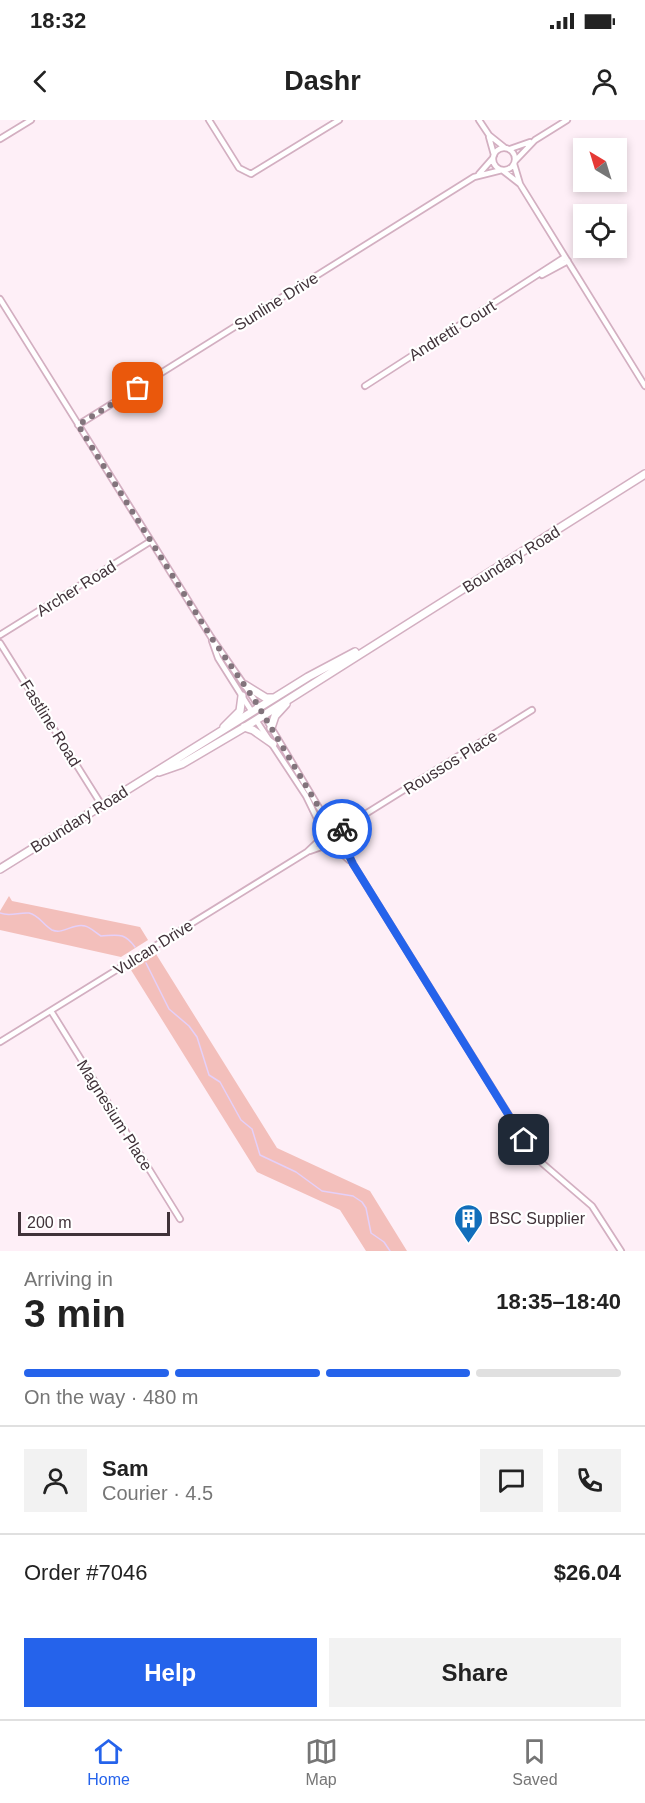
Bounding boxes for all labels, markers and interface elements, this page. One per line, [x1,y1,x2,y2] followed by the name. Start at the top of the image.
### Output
[30,8,86,33] text: 18:32
[24,65,57,98] icon: back
[588,65,621,98] icon: person
[284,66,361,96] text: Dashr
[573,138,627,192] north arrow
[573,138,627,258] map controls
[573,204,627,258] button: locate
[231,269,321,334] street label: Sunline Drive
[406,297,499,364] street label: Andretti Court
[112,362,163,413] pin
[121,371,154,404] icon: bag
[460,523,563,596] street label: Boundary Road
[34,557,119,619] street label: Archer Road
[17,677,84,770] street label: Fastline Road
[401,727,500,798] street label: Roussos Place
[28,783,131,856] street label: Boundary Road
[312,799,372,859] courier
[326,813,359,846] icon: bike
[111,916,196,979] street label: Vulcan Drive
[74,1057,156,1174] street label: Magnesium Place
[498,1114,549,1165] pin
[507,1123,540,1156] icon: home
[452,1202,484,1244] building icon: BSC Supplier
[18,1209,170,1236] scale bar
[489,1210,586,1227] place label: BSC Supplier
[27,1214,71,1231] text: 200 m
[24,1268,113,1290] text: Arriving in
[496,1289,621,1314] text: 18:35–18:40
[24,1292,126,1335] text: 3 min
[24,1386,199,1408] text: On the way · 480 m
[24,1449,87,1512] button: person
[480,1449,543,1512] button: chat
[558,1449,621,1512] button: phone
[102,1456,148,1481] text: Sam
[102,1482,213,1504] text: Courier · 4.5
[24,1560,148,1585] text: Order #7046
[554,1560,621,1585] text: $26.04
[24,1638,317,1707] button: Help
[329,1638,621,1707] button: Share
[87,1735,130,1789] tab: Home
[305,1735,338,1789] tab: Map
[512,1735,558,1789] tab: Saved

